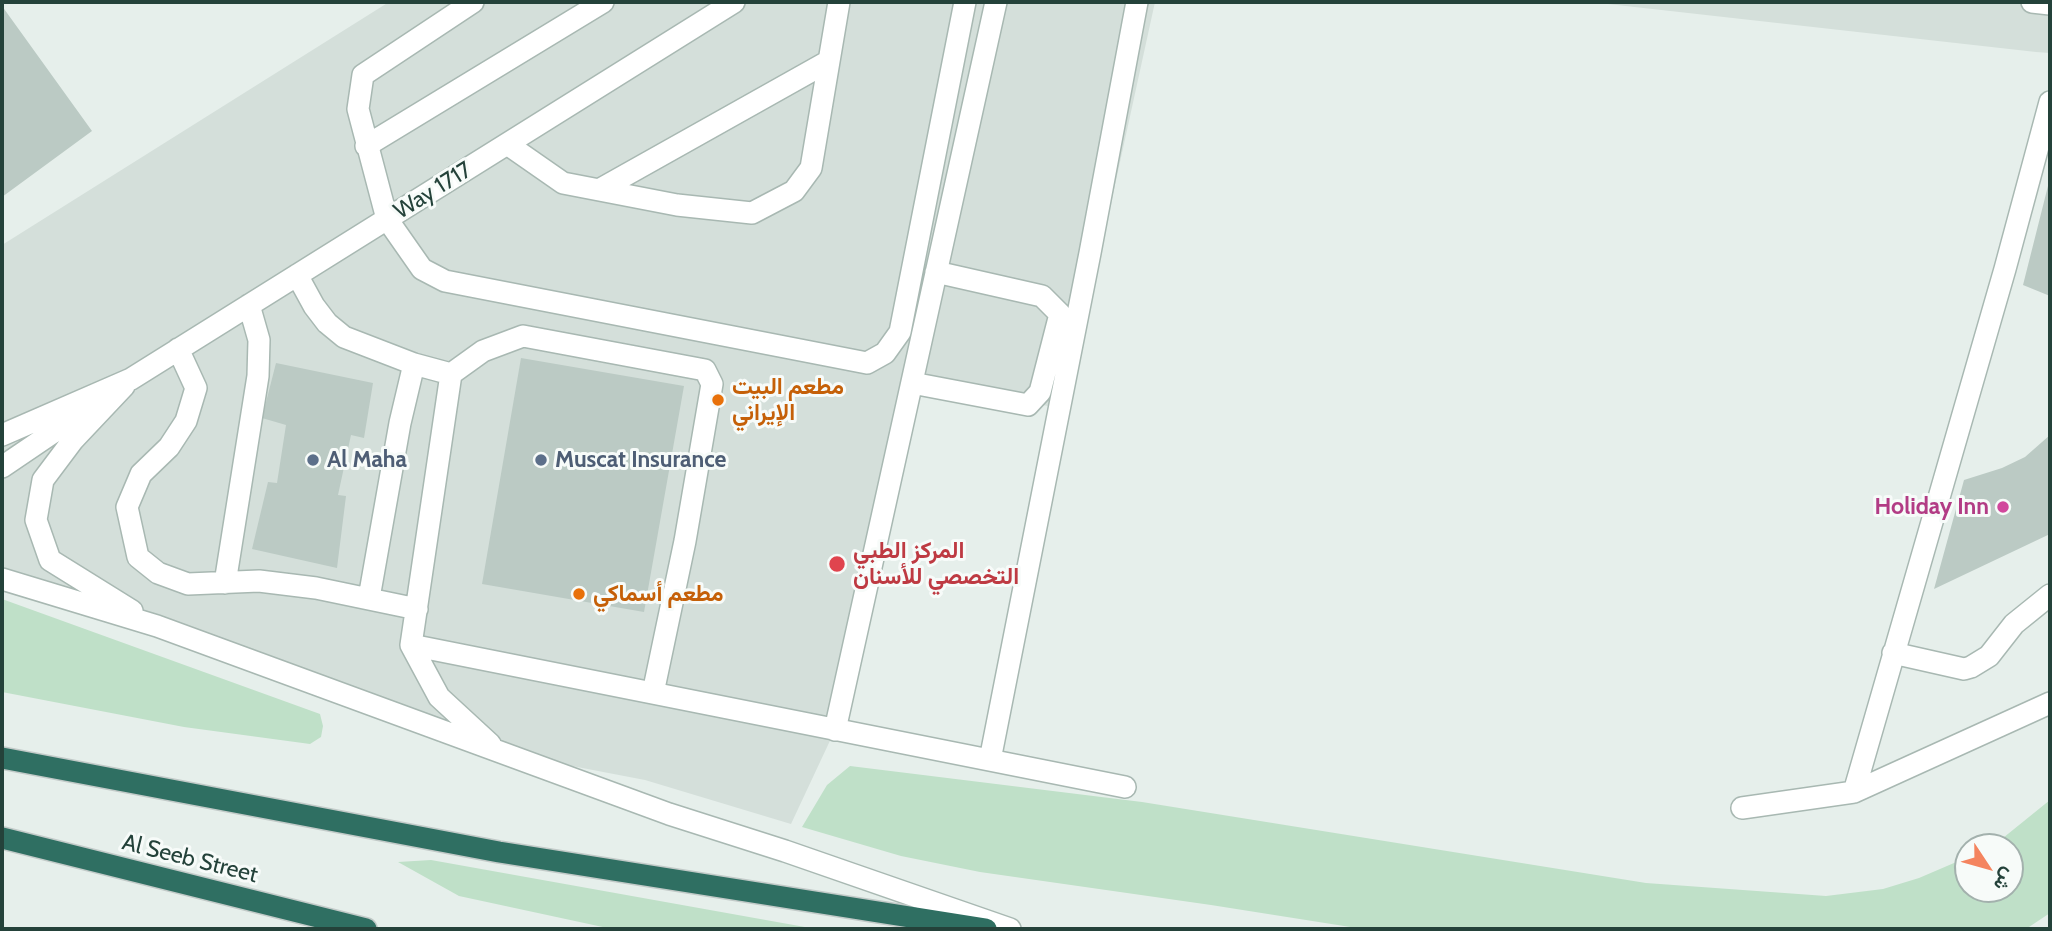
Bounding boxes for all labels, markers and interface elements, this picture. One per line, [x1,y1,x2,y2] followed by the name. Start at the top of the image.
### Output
[389,156,477,226] street label: Way 1717
[732,373,844,427] place label: مطعم البيت الإيراني
[710,392,726,408] marker: مطعم البيت الإيراني
[327,446,407,474] place label: Al Maha
[555,446,726,474] place label: Muscat Insurance
[305,452,321,468] marker: Al Maha
[533,452,549,468] marker: Muscat Insurance
[1875,493,1989,521] place label: Holiday Inn
[1995,499,2011,515] marker: Holiday Inn
[853,537,1019,591] place label: المركز الطبي التخصصي للأسنان
[827,554,847,574] marker: المركز الطبي التخصصي للأسنان
[593,580,724,608] place label: مطعم أسماكي
[571,586,587,602] marker: مطعم أسماكي
[119,829,261,889] street label: Al Seeb Street
[1954,833,2024,903] north arrow
[1989,863,2021,895] text: ش

